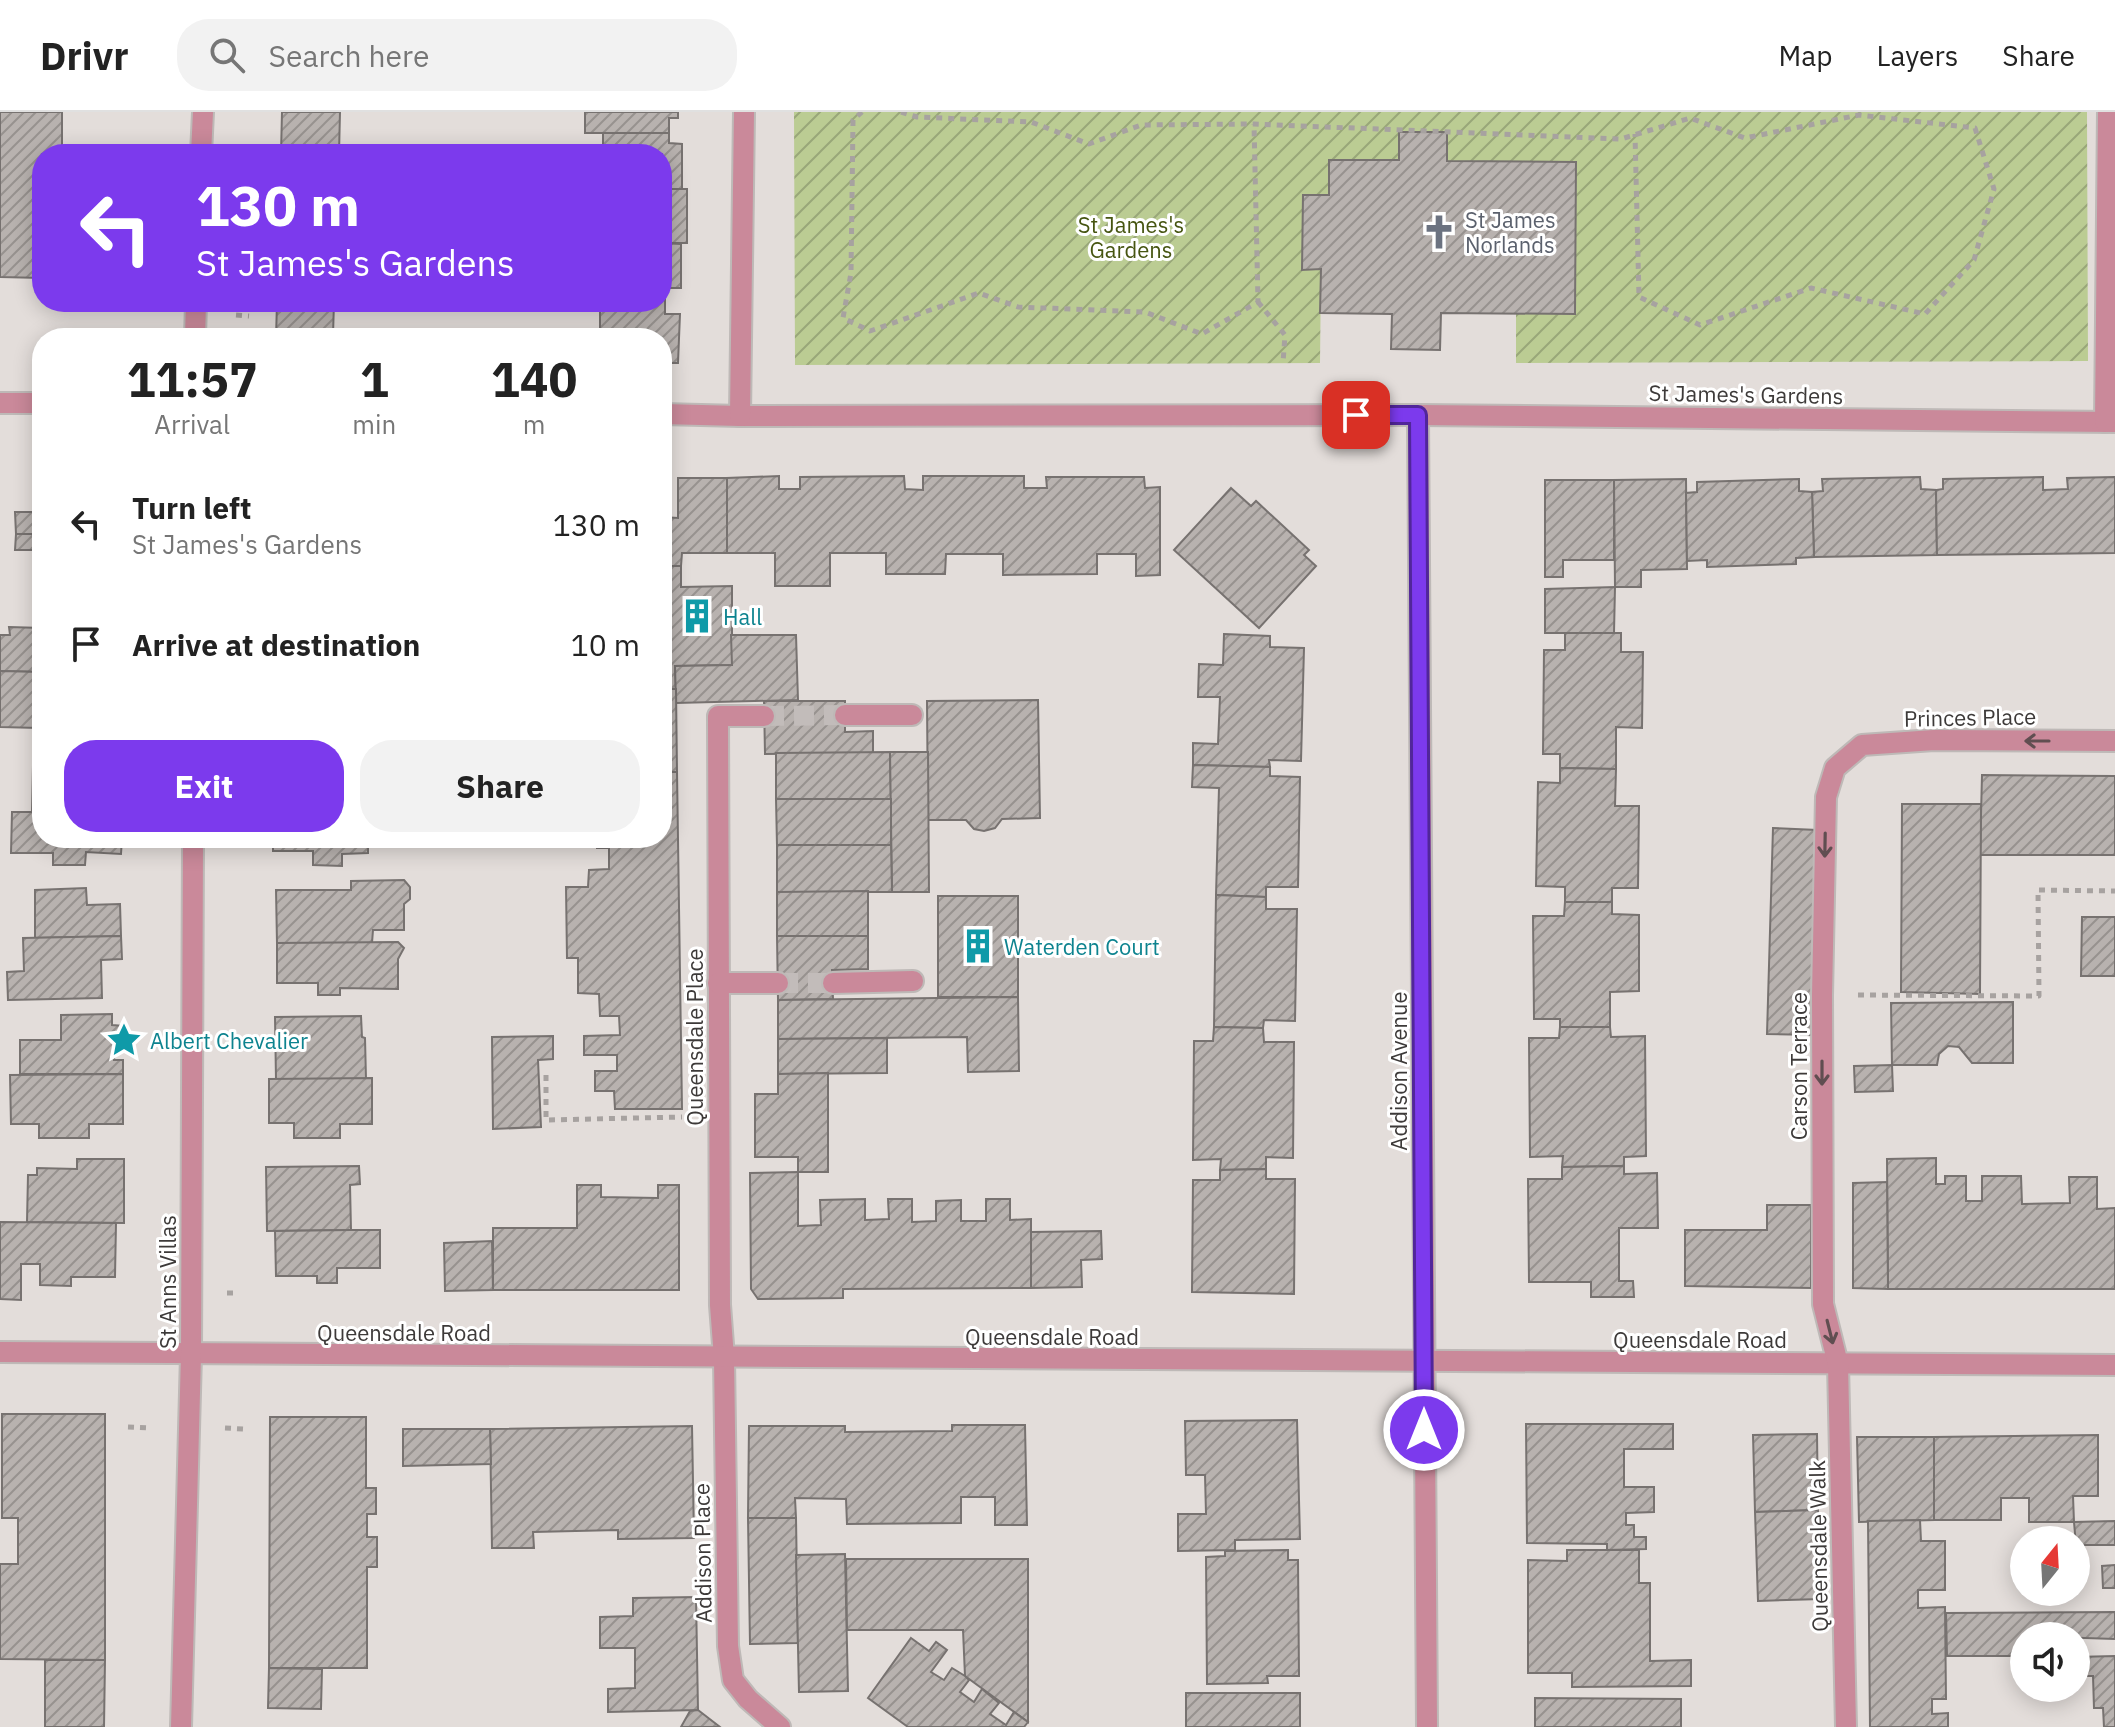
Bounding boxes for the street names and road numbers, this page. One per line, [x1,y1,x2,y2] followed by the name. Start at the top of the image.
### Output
[1648,378,1844,410] street label: St James's Gardens
[1904,701,2036,733] street label: Princes Place
[680,948,709,1126] street label: Queensdale Place
[1384,991,1413,1151] street label: Addison Avenue
[1784,992,1813,1140] street label: Carson Terrace
[153,1215,182,1349] street label: St Anns Villas
[317,1318,491,1347] street label: Queensdale Road
[965,1322,1139,1351] street label: Queensdale Road
[1613,1325,1787,1354] street label: Queensdale Road
[1802,1459,1834,1632] street label: Queensdale Walk
[686,1483,718,1623] street label: Addison Place

